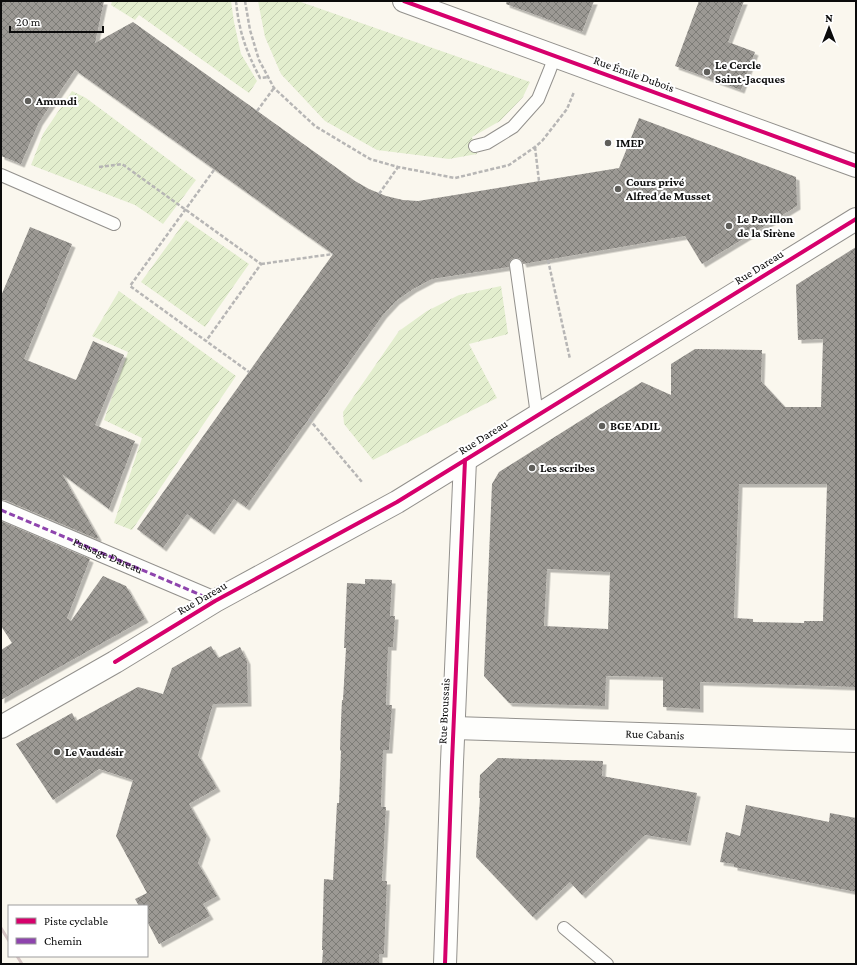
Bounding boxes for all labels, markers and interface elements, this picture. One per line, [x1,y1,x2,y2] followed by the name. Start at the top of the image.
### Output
[10,8,103,34] scale bar
[809,8,849,48] north arrow
[825,12,833,24] text: N
[16,15,41,29] text: 20 m
[592,53,676,95] street label: Rue Émile Dubois
[715,58,785,86] place label: Le Cercle Saint-Jacques
[702,67,712,77] marker: Le Cercle Saint-Jacques
[35,94,78,108] place label: Amundi
[23,96,33,106] marker: Amundi
[616,136,644,150] place label: IMEP
[603,138,613,148] marker: IMEP
[625,175,711,203] place label: Cours privé Alfred de Musset
[613,184,623,194] marker: Cours privé Alfred de Musset
[737,212,796,240] place label: Le Pavillon de la Sirène
[724,221,734,231] marker: Le Pavillon de la Sirène
[732,246,787,288] street label: Rue Dareau
[456,416,511,458] street label: Rue Dareau
[610,419,660,433] place label: BGE ADIL
[597,421,607,431] marker: BGE ADIL
[540,461,595,475] place label: Les scribes
[527,463,537,473] marker: Les scribes
[71,534,145,577] street label: Passage Dareau
[175,578,230,618] street label: Rue Dareau
[435,677,453,744] street label: Rue Broussais
[625,727,685,742] street label: Rue Cabanis
[65,745,124,759] place label: Le Vaudésir
[52,747,62,757] marker: Le Vaudésir
[8,905,148,957] legend
[44,914,108,928] text: Piste cyclable
[44,934,83,948] text: Chemin

